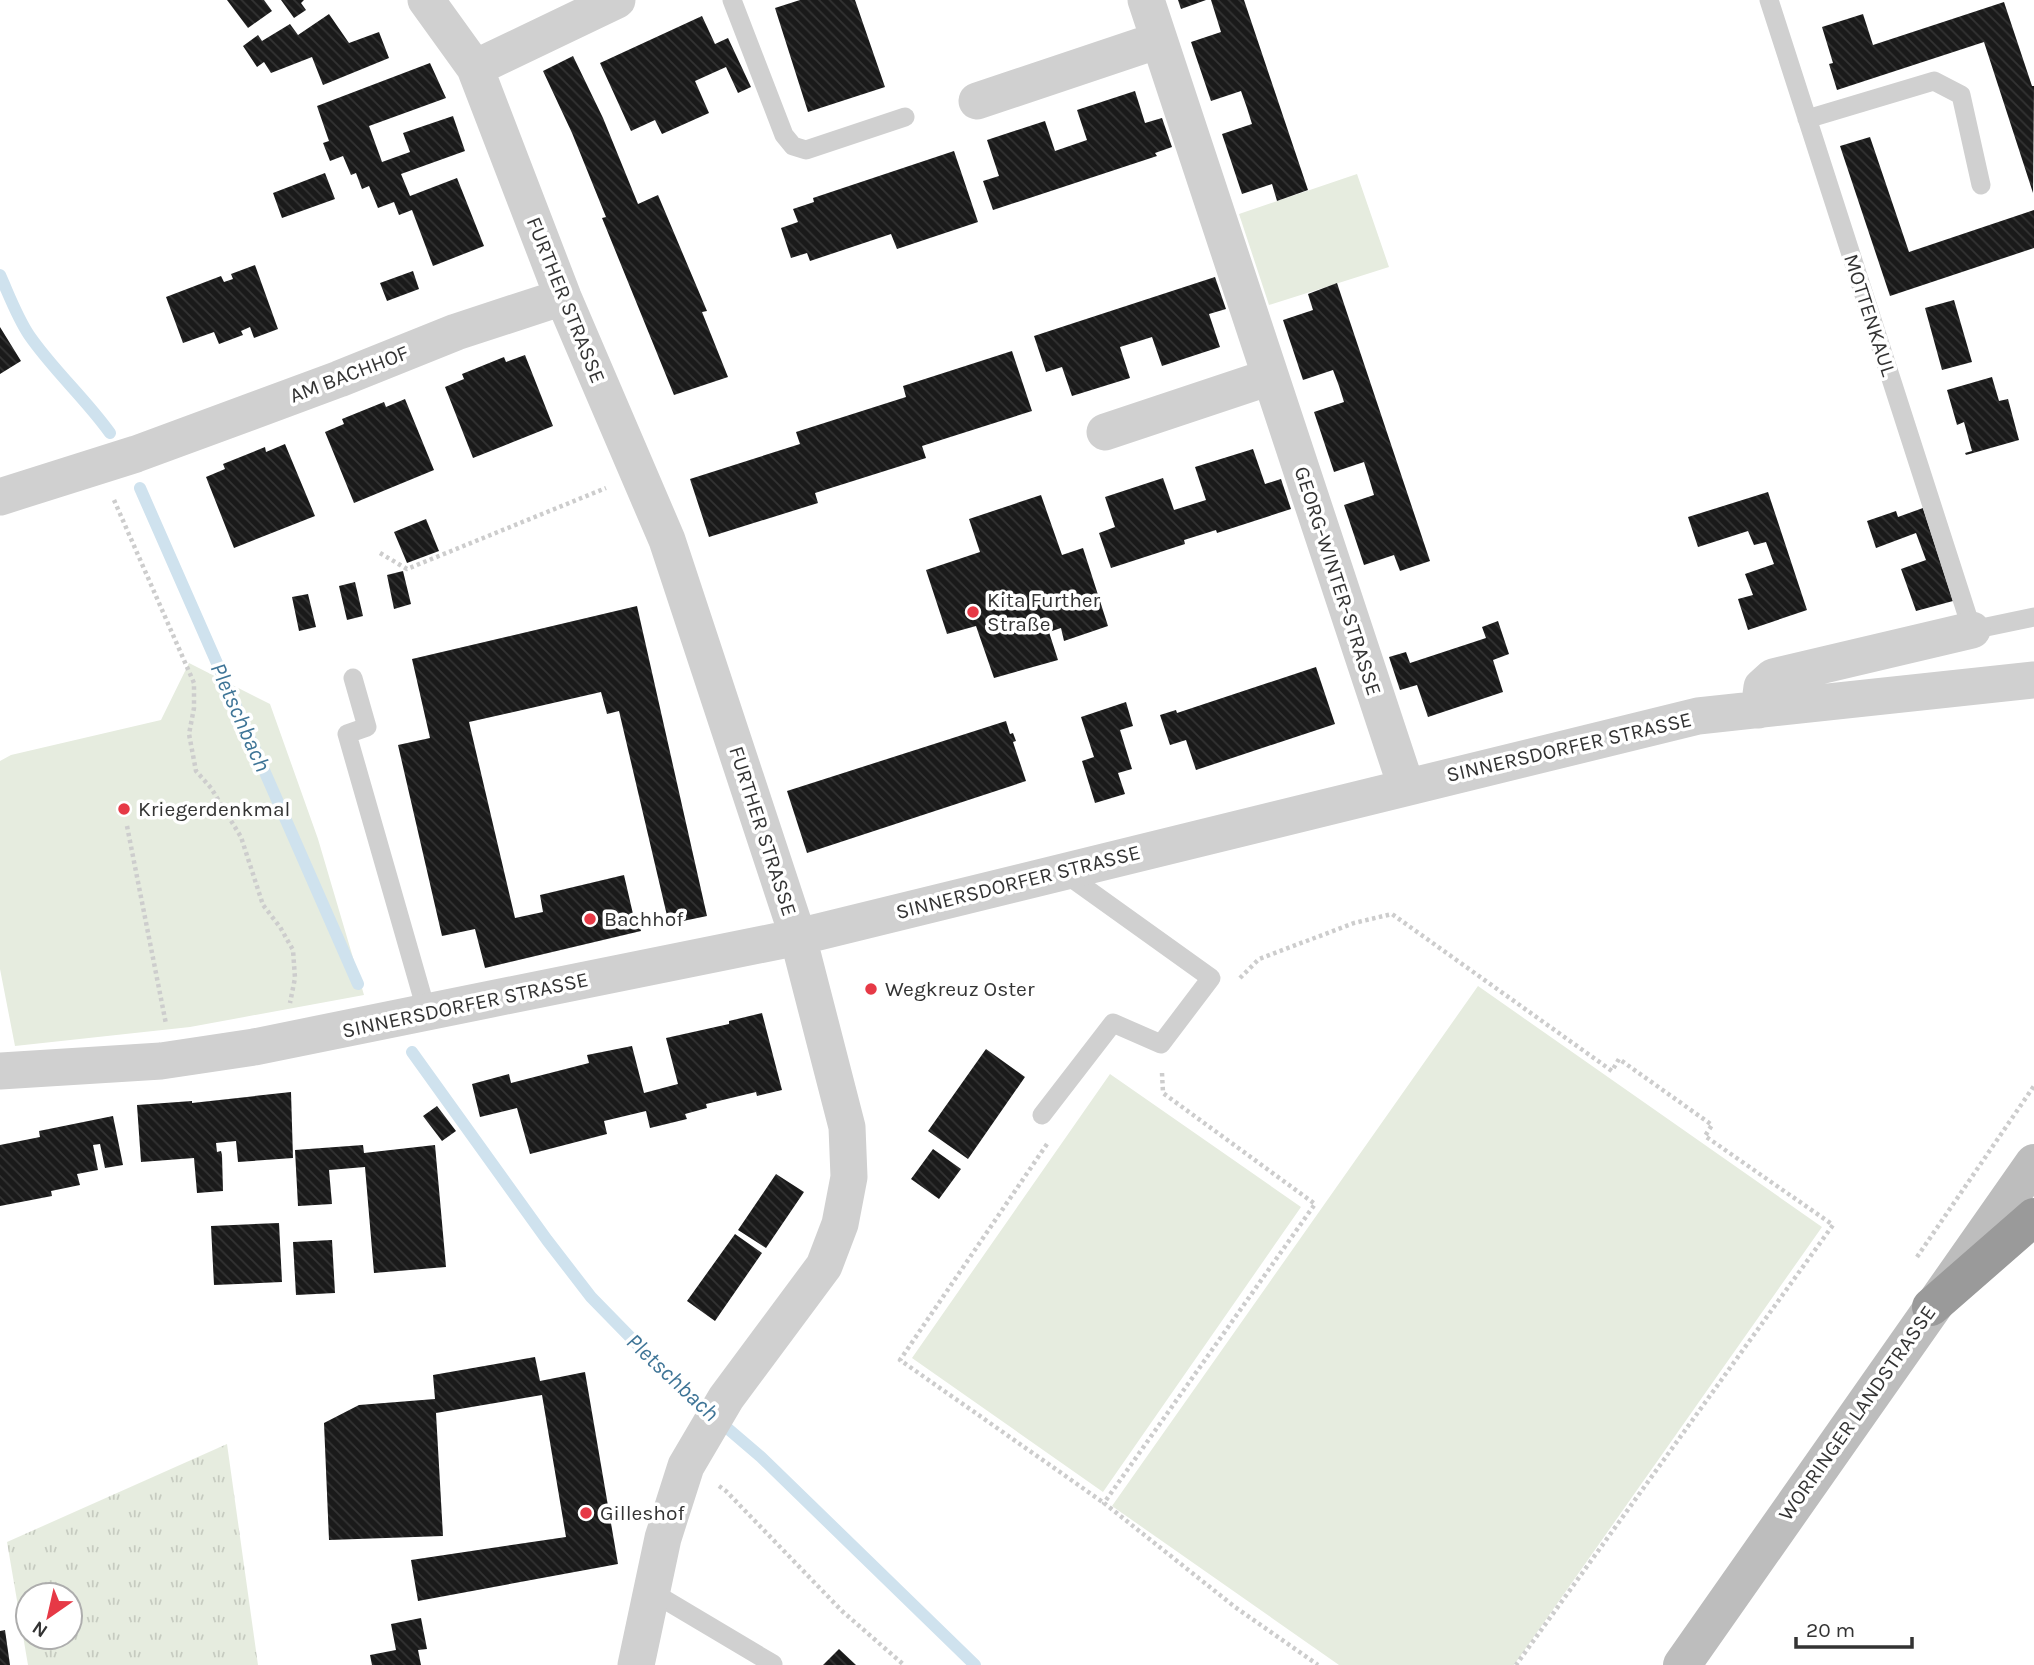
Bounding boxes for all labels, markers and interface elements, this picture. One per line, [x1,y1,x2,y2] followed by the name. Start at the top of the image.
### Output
[522,213,610,387] street label: FURTHER STRASSE
[1839,251,1901,379] street label: MOTTENKAUL
[286,340,412,408] street label: AM BACHHOF
[1290,463,1386,699] street label: GEORG-WINTER-STRASSE
[987,588,1101,636] place label: Kita Further Straße
[965,604,981,620] marker: Kita Further Straße
[204,658,277,776] water label: Pletschbach
[1444,707,1694,787] street label: SINNERSDORFER STRASSE
[724,743,802,919] street label: FURTHER STRASSE
[138,797,290,821] place label: Kriegerdenkmal
[116,801,132,817] marker: Kriegerdenkmal
[893,840,1143,924] street label: SINNERSDORFER STRASSE
[604,907,684,931] place label: Bachhof
[582,911,598,927] marker: Bachhof
[340,967,590,1043] street label: SINNERSDORFER STRASSE
[885,977,1035,1001] place label: Wegkreuz Oster
[863,981,879,997] marker: Wegkreuz Oster
[1773,1301,1941,1525] street label: WORRINGER LANDSTRASSE
[621,1328,725,1427] water label: Pletschbach
[600,1501,686,1525] place label: Gilleshof
[578,1505,594,1521] marker: Gilleshof
[14,1581,84,1651] north arrow
[1796,1606,1912,1650] scale bar
[28,1616,52,1642] text: N
[1806,1618,1855,1642] text: 20 m

